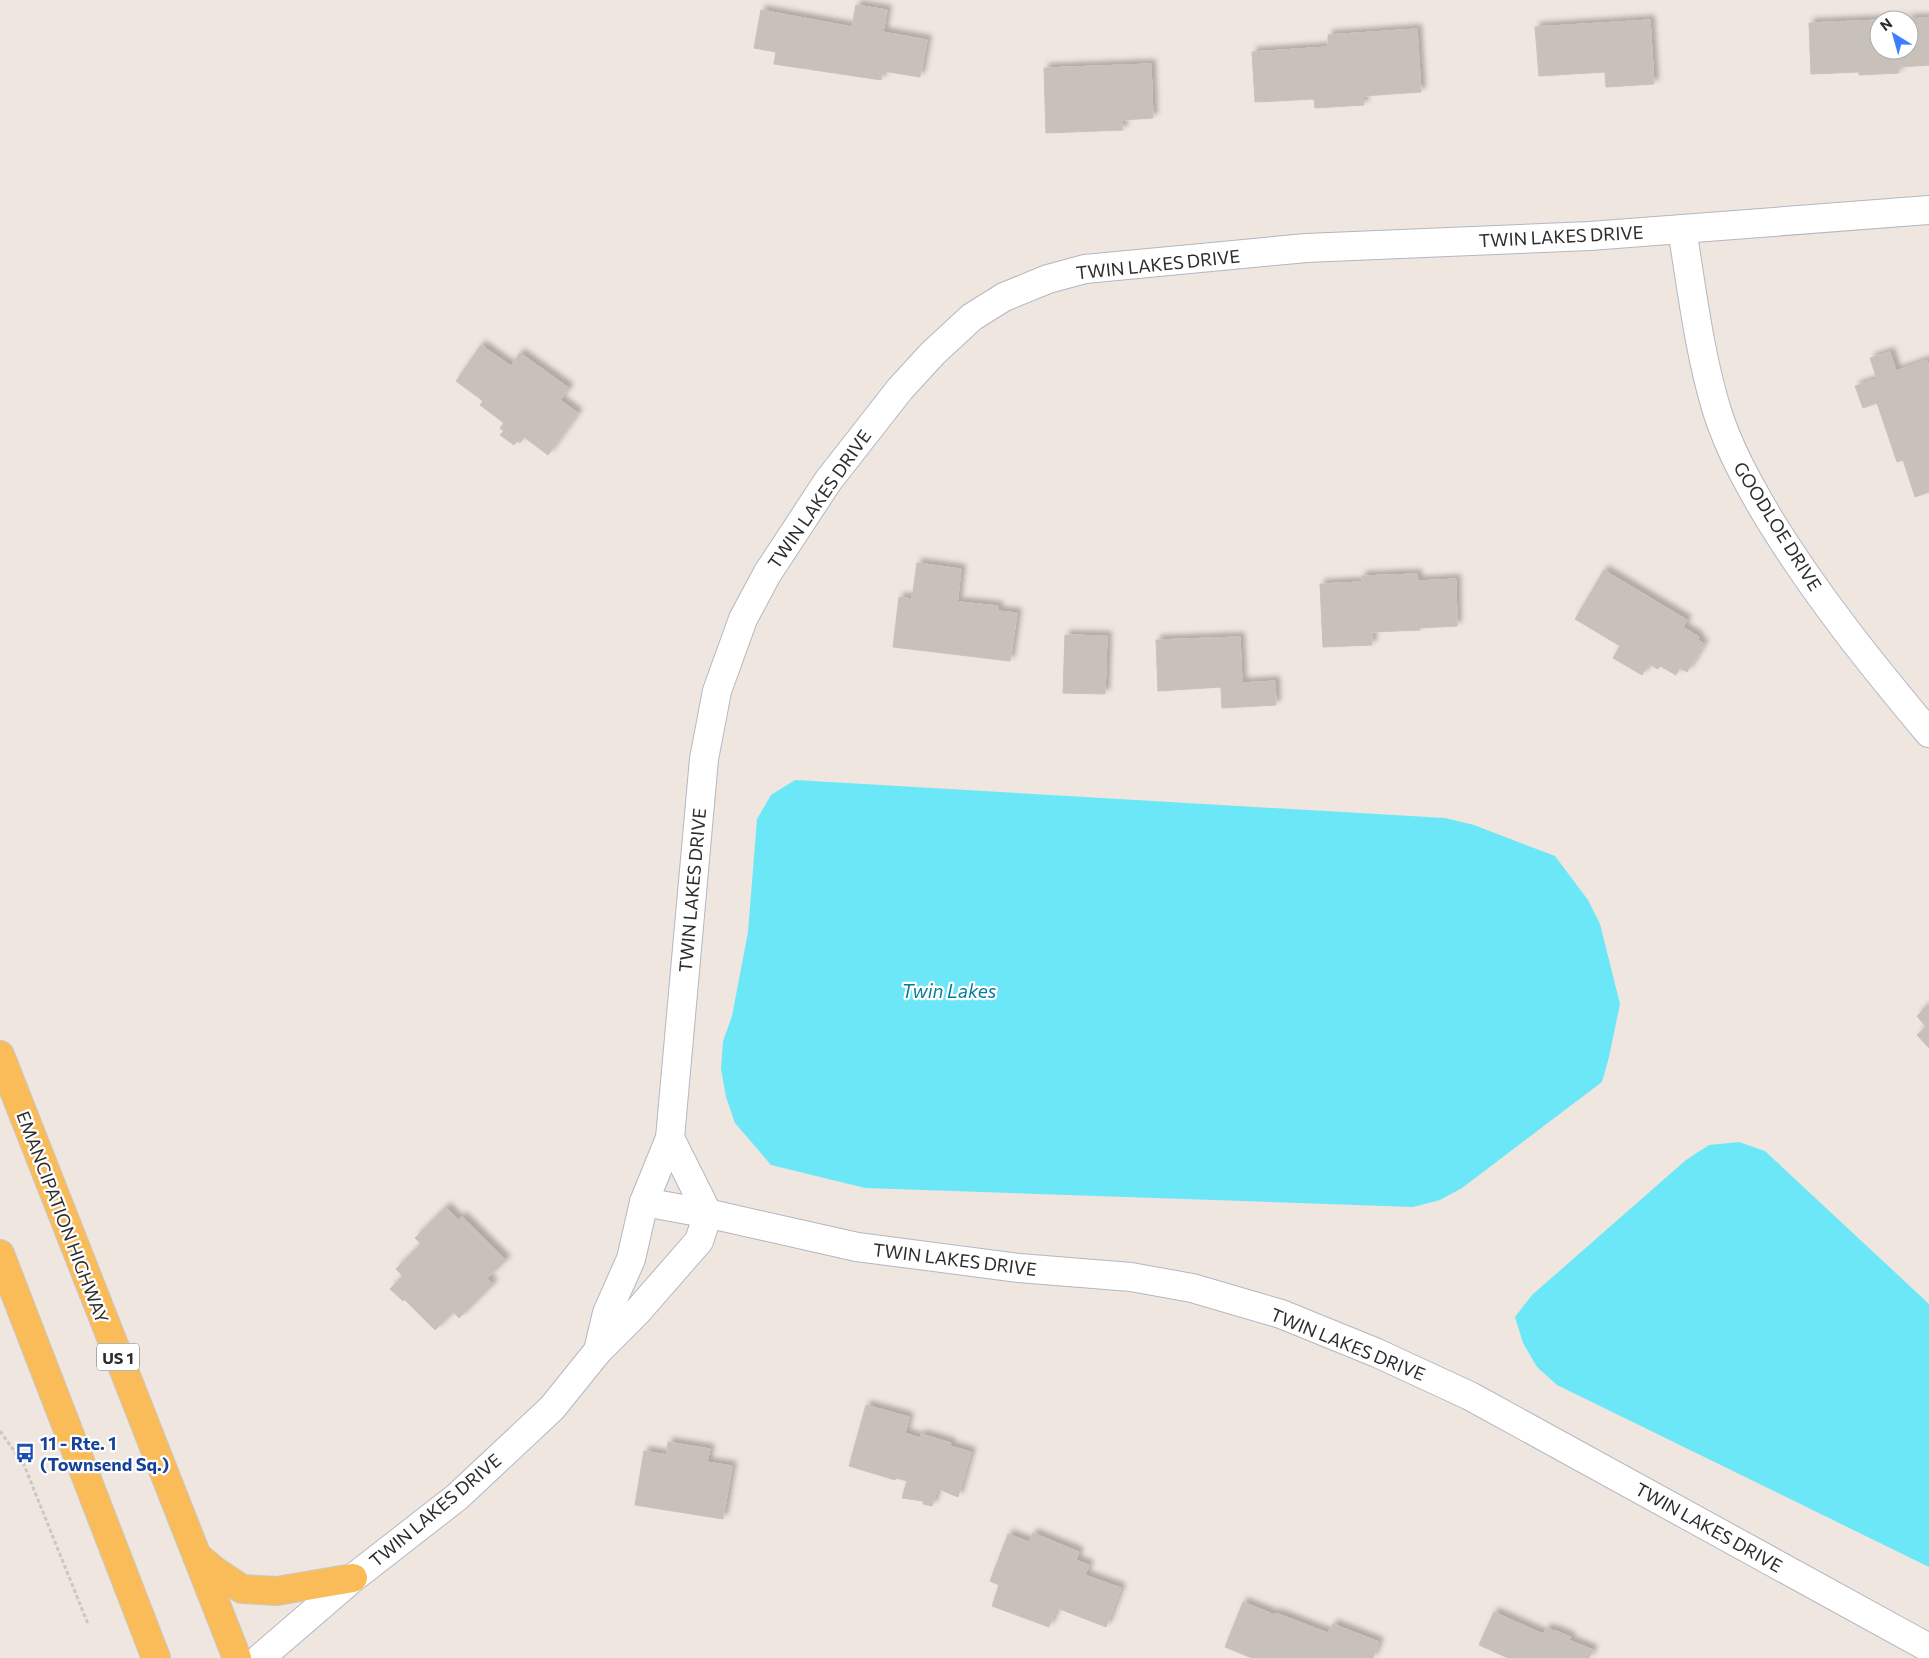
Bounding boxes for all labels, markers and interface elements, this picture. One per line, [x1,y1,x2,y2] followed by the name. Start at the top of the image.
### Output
[1869,10,1919,60] north arrow
[1877,14,1895,34] text: N
[1478,221,1644,251] street label: TWIN LAKES DRIVE
[1075,244,1241,284] street label: TWIN LAKES DRIVE
[763,425,875,573] street label: TWIN LAKES DRIVE
[1729,457,1827,595] street label: GOODLOE DRIVE
[674,807,710,973] street label: TWIN LAKES DRIVE
[902,979,997,1002] water label: Twin Lakes
[12,1108,114,1326] street label: EMANCIPATION HIGHWAY
[872,1238,1038,1280] street label: TWIN LAKES DRIVE
[1267,1303,1429,1385] street label: TWIN LAKES DRIVE
[97,1344,139,1370] road number: US 1
[40,1432,169,1475] place label: 11 - Rte. 1 (Townsend Sq.)
[14,1442,36,1464] bus stop icon: 11 - Rte. 1 (Townsend Sq.)
[365,1449,505,1571] street label: TWIN LAKES DRIVE
[1632,1477,1786,1577] street label: TWIN LAKES DRIVE

